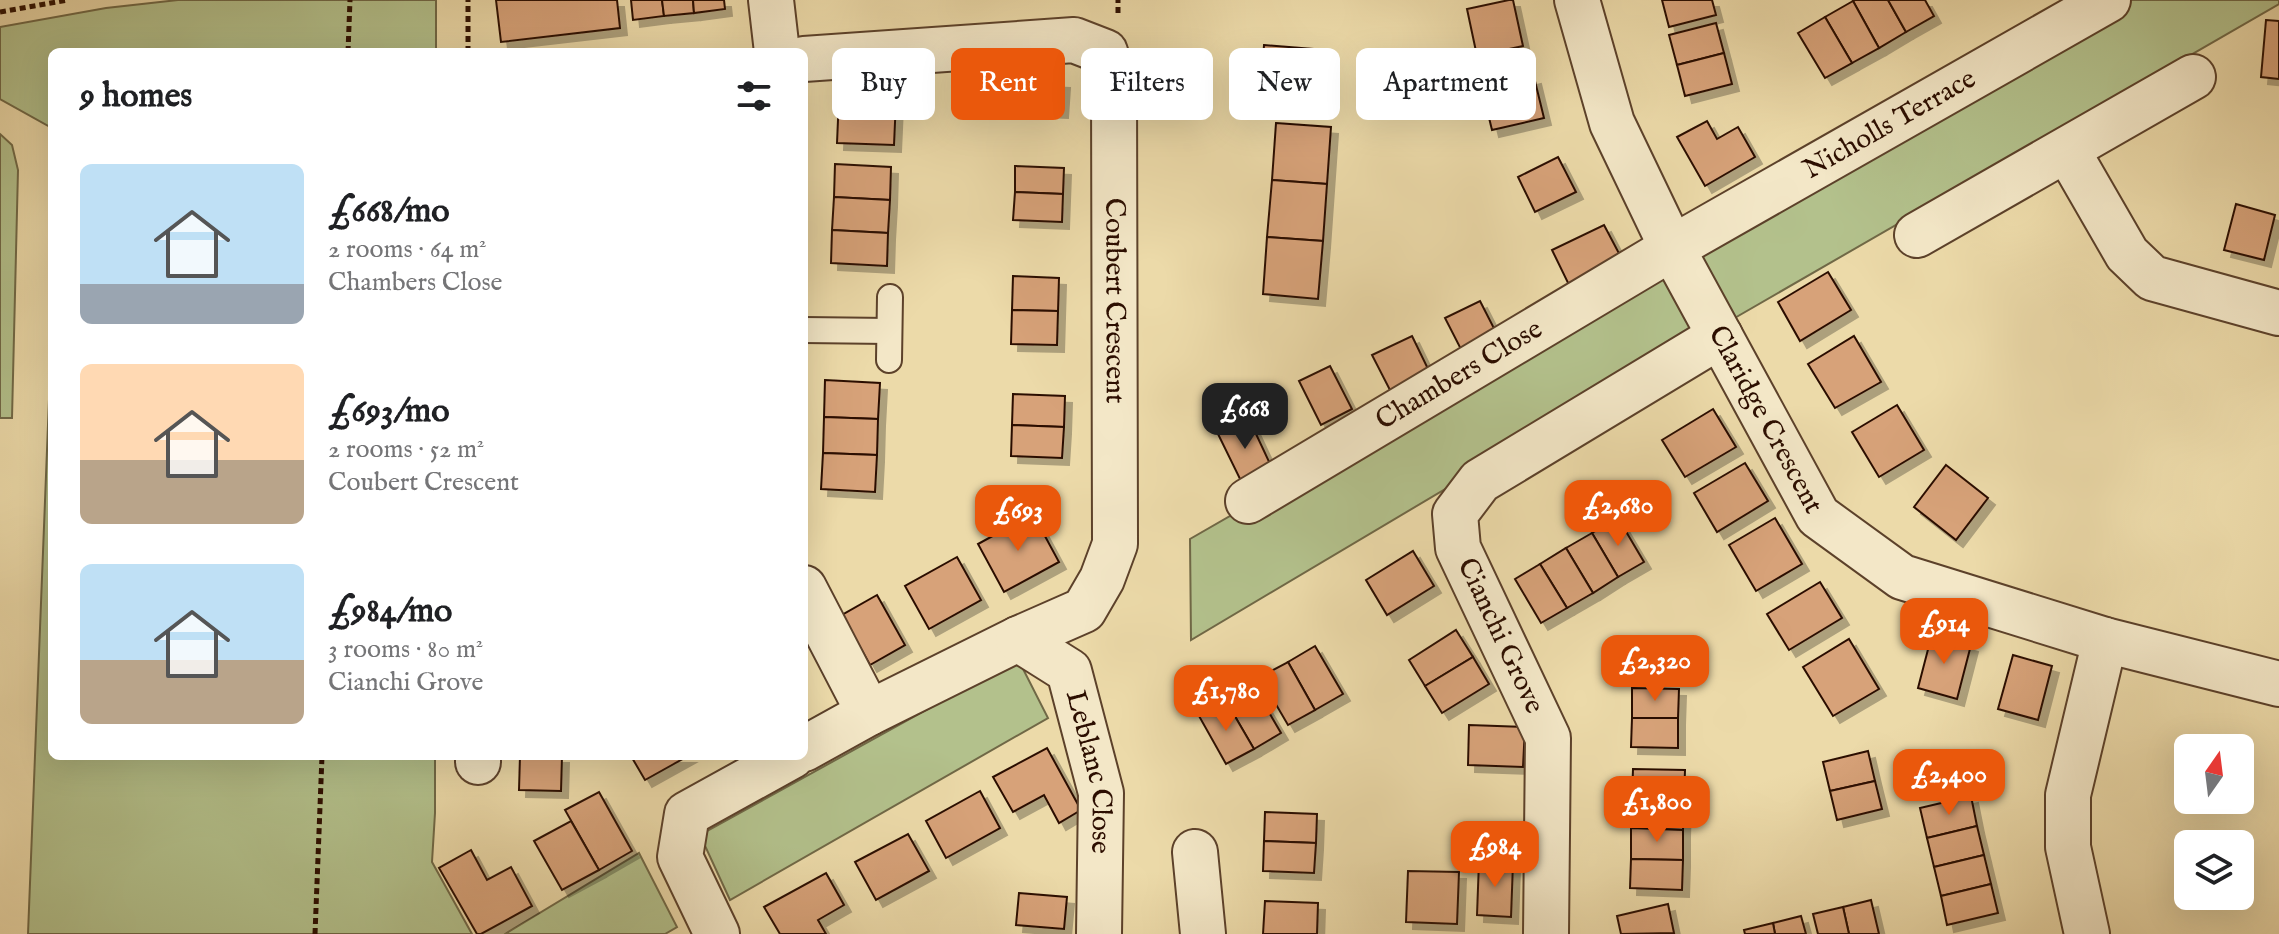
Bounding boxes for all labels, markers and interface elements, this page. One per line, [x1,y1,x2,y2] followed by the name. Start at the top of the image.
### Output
[832,48,935,120] chip: Buy
[951,48,1065,120] chip: Rent
[1081,48,1213,120] chip: Filters
[1229,48,1340,120] chip: New
[1356,48,1536,120] chip: Apartment
[1797,61,1982,187] street label: Nicholls Terrace
[732,74,776,118] icon: filters
[80,75,192,118] text: 9 homes
[328,190,450,233] text: £668/mo
[144,196,240,292] icon: home
[1097,198,1132,404] street label: Coubert Crescent
[328,233,487,266] text: 2 rooms · 64 m²
[328,266,503,299] text: Chambers Close
[1370,312,1549,438] street label: Chambers Close
[1700,320,1831,520] street label: Claridge Crescent
[1198,383,1292,451] pin: £668
[328,390,449,433] text: £693/mo
[1220,392,1270,425] text: £668
[144,396,240,492] icon: home
[328,433,484,466] text: 2 rooms · 52 m²
[328,466,519,499] text: Coubert Crescent
[1553,480,1683,548] pin: £2,680
[971,485,1065,553] pin: £693
[1582,489,1654,522] text: £2,680
[993,494,1043,527] text: £693
[1449,553,1551,719] street label: Cianchi Grove
[328,590,452,633] text: £984/mo
[144,596,240,692] icon: home
[1897,598,1991,666] pin: £914
[1918,607,1970,640] text: £914
[328,633,483,666] text: 3 rooms · 80 m²
[1590,635,1720,703] pin: £2,320
[1619,644,1691,677] text: £2,320
[1161,665,1291,733] pin: £1,780
[328,666,483,699] text: Cianchi Grove
[1192,674,1260,707] text: £1,780
[1057,687,1119,854] street label: Leblanc Close
[2174,734,2254,814] north arrow
[2174,734,2254,910] map controls
[1884,749,2014,817] pin: £2,400
[1911,758,1987,791] text: £2,400
[1592,776,1722,844] pin: £1,800
[1622,785,1692,818] text: £1,800
[1448,821,1542,889] pin: £984
[1469,830,1521,863] text: £984
[2174,830,2254,910] button: layers

